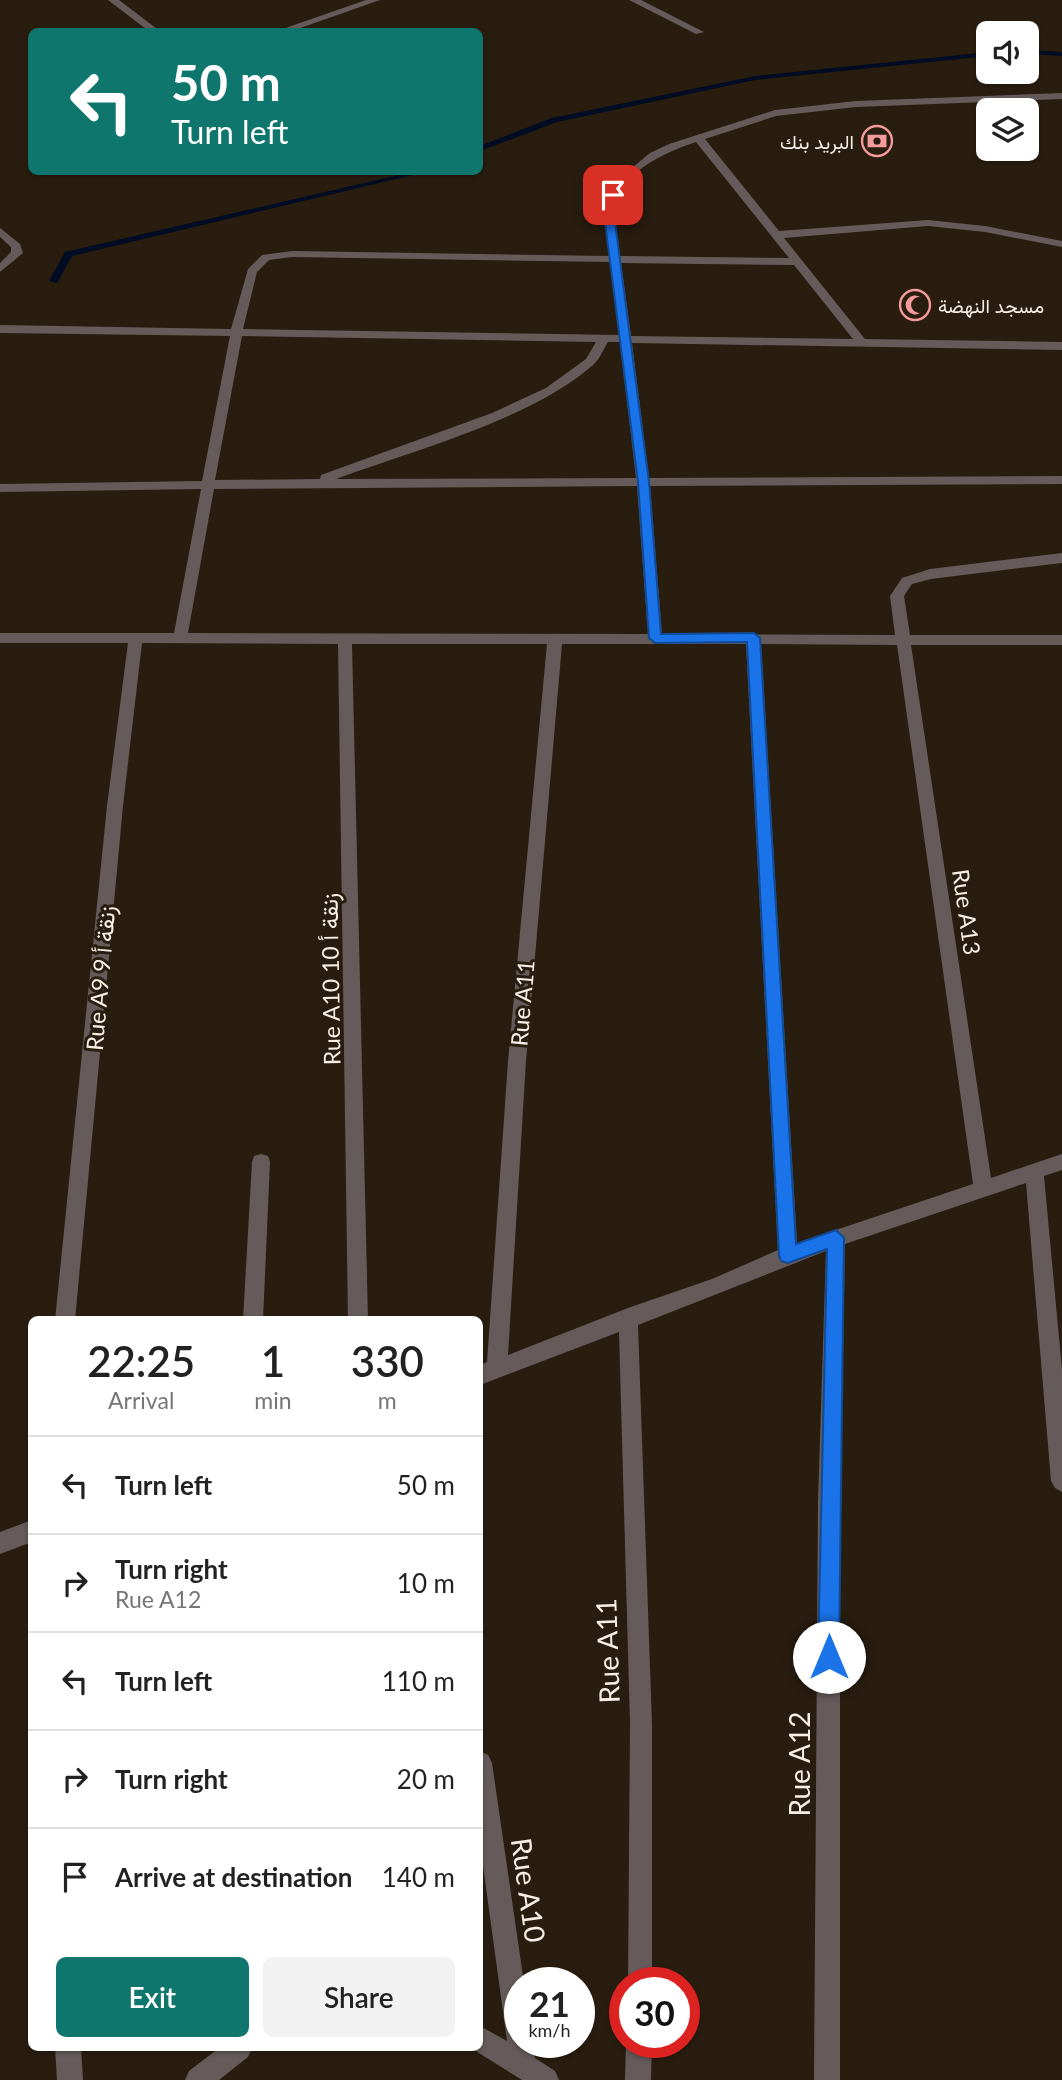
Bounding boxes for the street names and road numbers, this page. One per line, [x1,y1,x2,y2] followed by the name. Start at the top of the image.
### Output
[947,867,987,957] street label: Rue A13
[314,893,348,1065] street label: Rue A10 زنقة أ 10
[80,904,122,1052] street label: Rue A9 زنقة أ 9
[504,959,540,1047] street label: Rue A11
[588,1598,626,1704] street label: Rue A11
[782,1711,816,1817] street label: Rue A12
[505,1836,553,1944] street label: Rue A10

